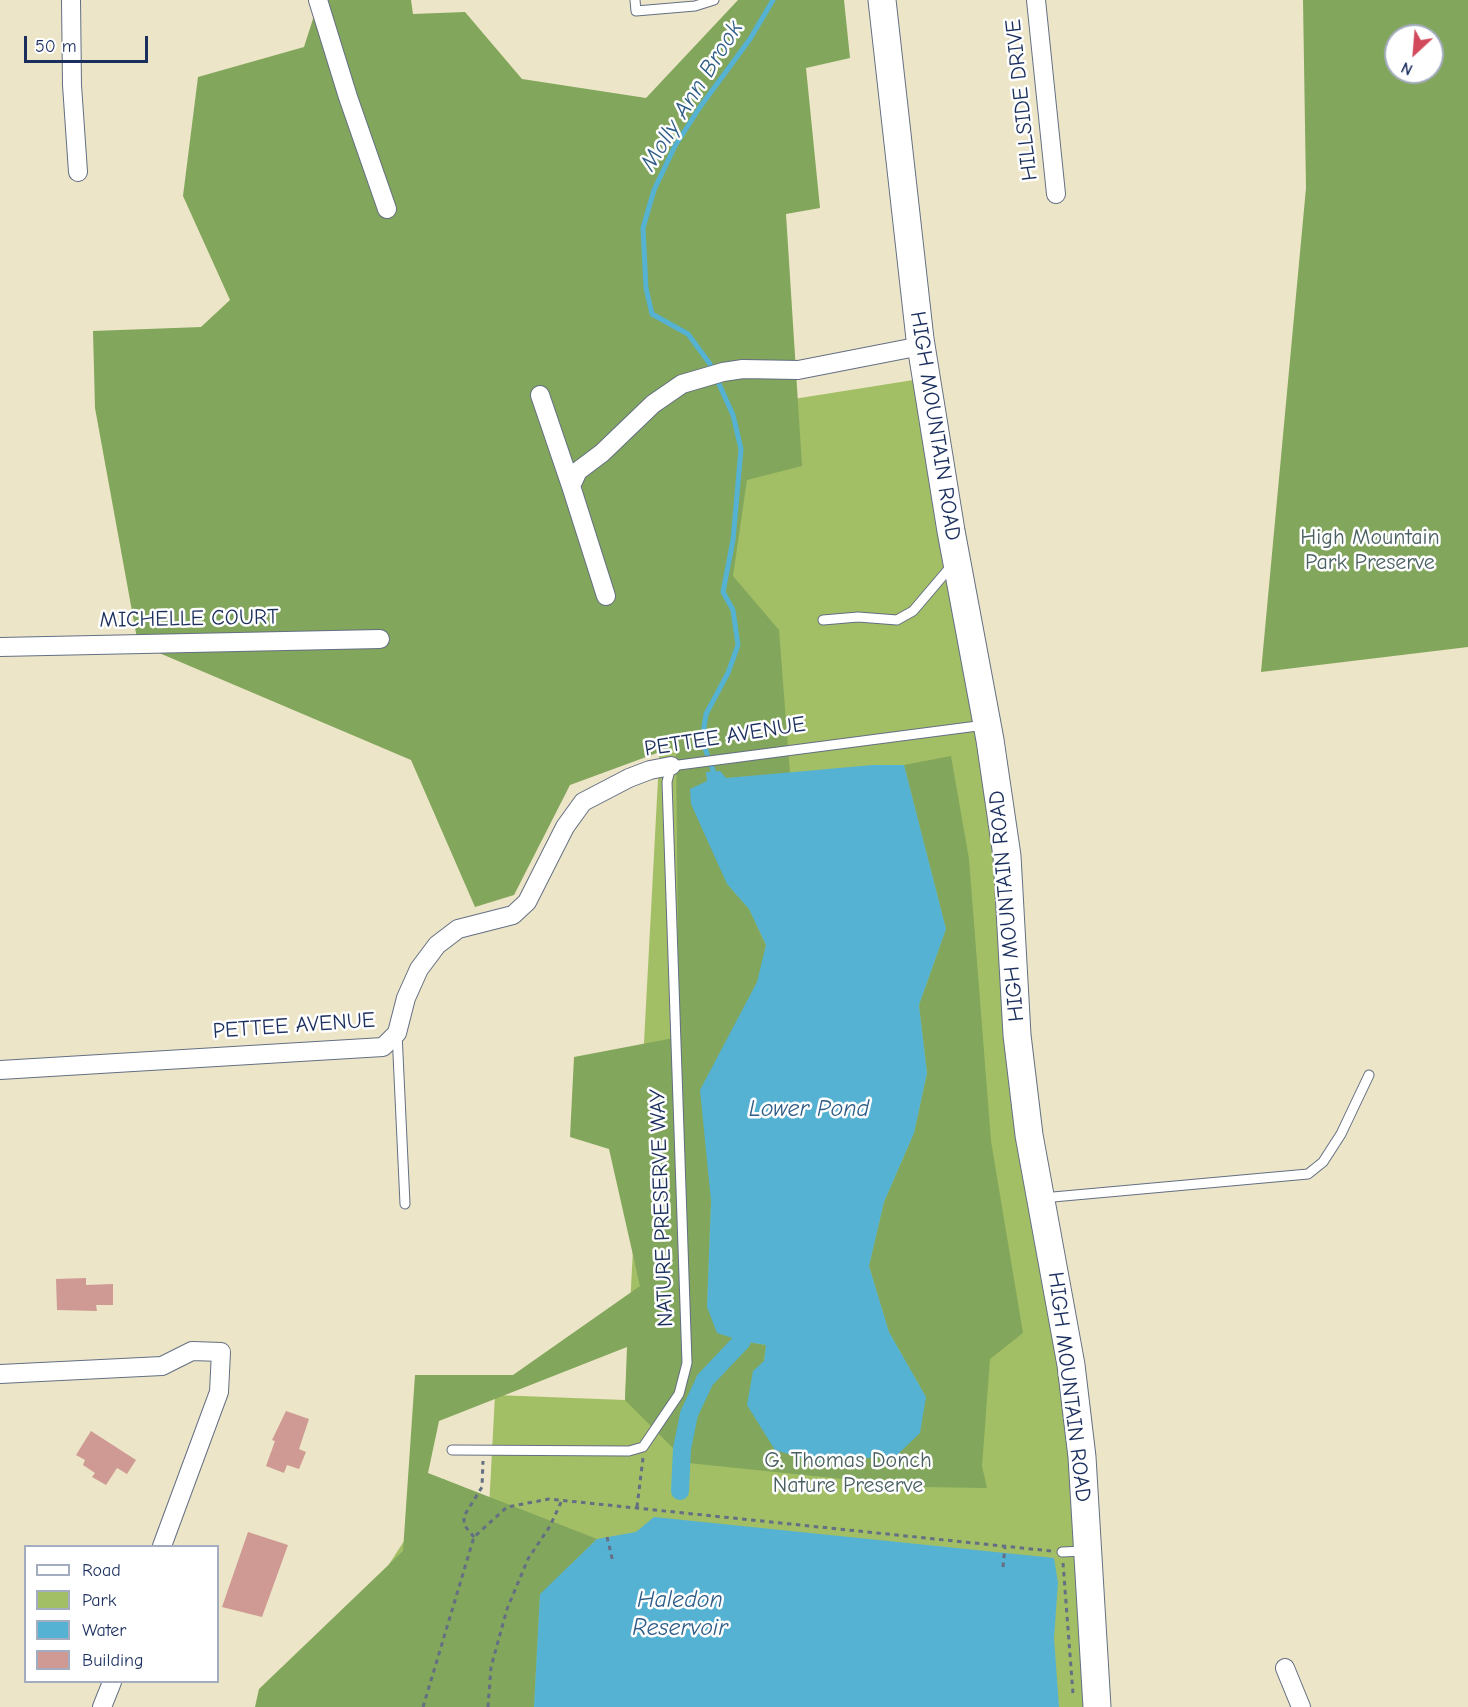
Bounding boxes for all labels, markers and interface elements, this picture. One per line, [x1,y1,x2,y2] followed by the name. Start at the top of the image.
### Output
[634,16,750,176] water label: Molly Ann Brook
[1000,18,1044,182] street label: HILLSIDE DRIVE
[27,24,152,62] scale bar
[1384,24,1444,84] north arrow
[35,36,77,57] text: 50 m
[1398,58,1416,79] text: N
[904,309,966,543] street label: HIGH MOUNTAIN ROAD
[1300,525,1440,576] park label: High Mountain Park Preserve
[99,604,279,634] street label: MICHELLE COURT
[643,711,807,763] street label: PETTEE AVENUE
[984,789,1030,1023] street label: HIGH MOUNTAIN ROAD
[212,1007,376,1045] street label: PETTEE AVENUE
[645,1089,679,1327] street label: NATURE PRESERVE WAY
[749,1095,869,1123] water label: Lower Pond
[1042,1270,1096,1504] street label: HIGH MOUNTAIN ROAD
[764,1448,932,1500] park label: G. Thomas Donch Nature Preserve
[24,1545,219,1683] legend
[82,1560,121,1581] text: Road
[632,1586,728,1642] water label: Haledon Reservoir
[82,1590,116,1611] text: Park
[82,1620,126,1641] text: Water
[82,1650,144,1671] text: Building

